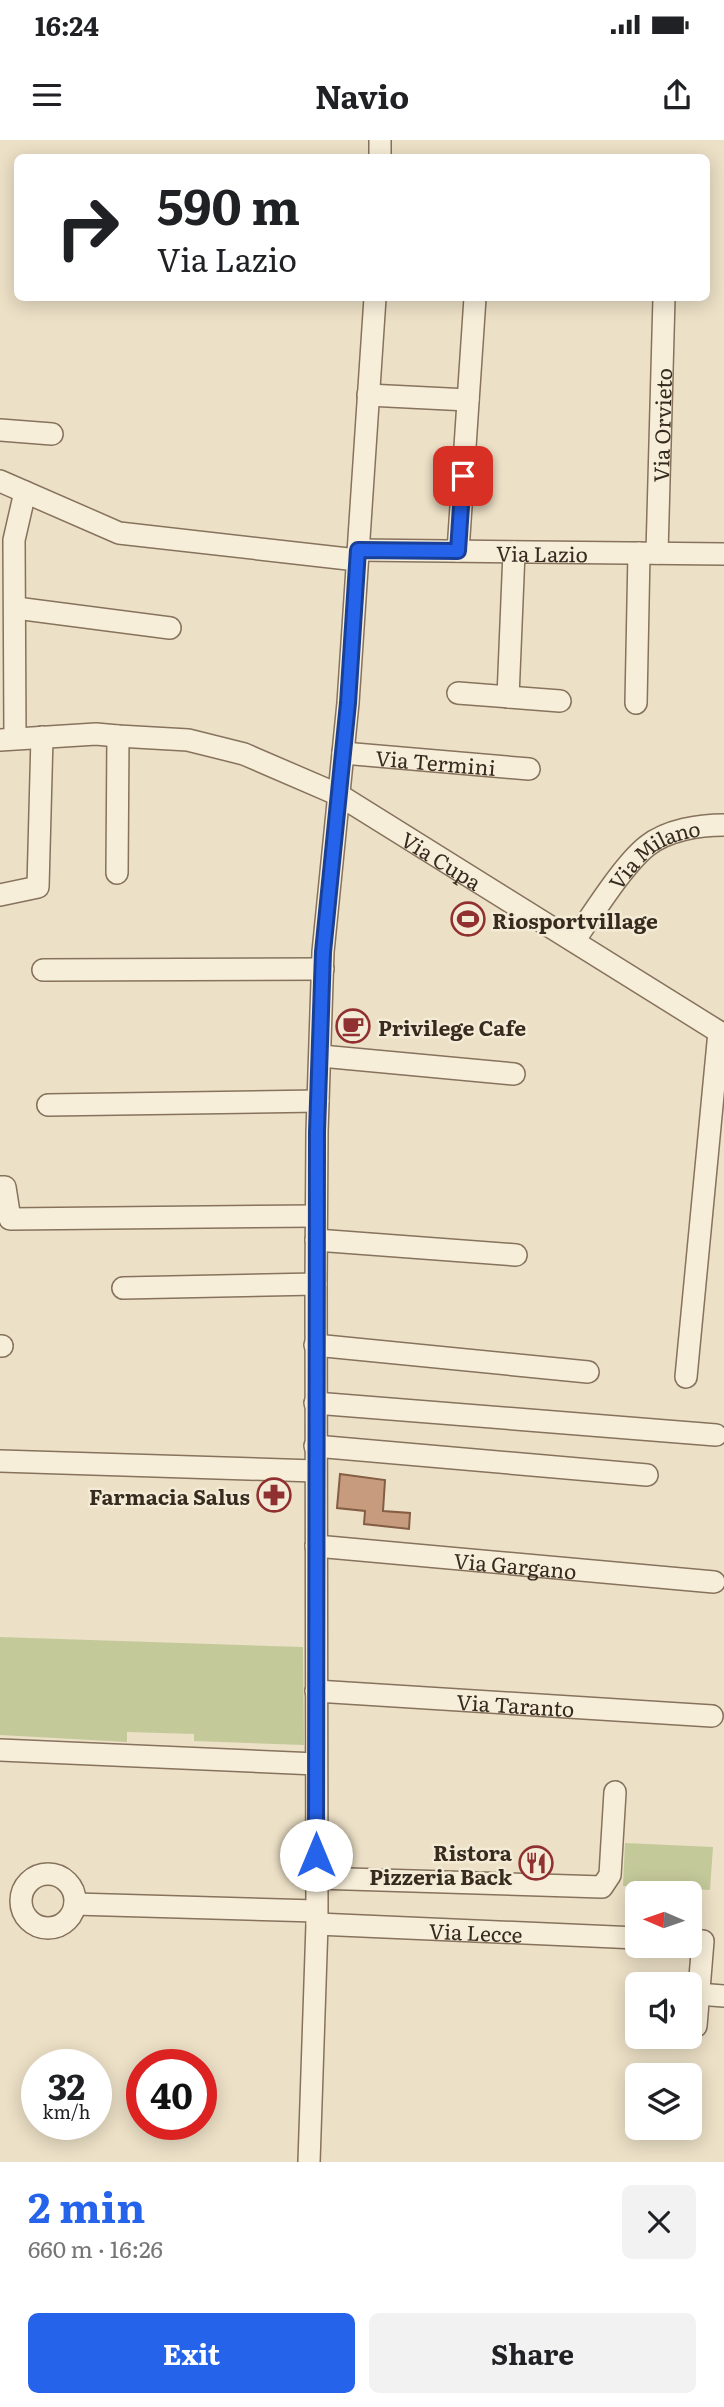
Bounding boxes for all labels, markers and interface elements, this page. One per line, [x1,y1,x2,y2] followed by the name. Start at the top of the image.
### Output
[35,5,99,44] text: 16:24
[315,71,409,119] text: Navio
[28,76,66,114] icon: menu
[658,76,696,114] icon: share
[157,167,300,240] text: 590 m
[42,182,133,273] icon: right
[157,234,297,282] text: Via Lazio
[643,367,678,483] street label: Via Orvieto
[433,446,493,506] pin
[444,457,482,495] icon: arrive
[496,536,588,568] street label: Via Lazio
[374,740,497,782] street label: Via Termini
[600,811,702,895] street label: Via Milano
[396,822,489,896] street label: Via Cupa
[449,900,487,938] sports icon: Riosportvillage
[492,904,658,935] place label: Riosportvillage
[334,1007,372,1045] cafe icon: Privilege Cafe
[378,1011,526,1042] place label: Privilege Cafe
[255,1476,293,1514] pharmacy icon: Farmacia Salus
[89,1480,250,1511] place label: Farmacia Salus
[452,1543,578,1585] street label: Via Gargano
[456,1684,575,1723] street label: Via Taranto
[279,1818,353,1892] position arrow
[369,1836,513,1891] place label: Ristora Pizzeria Back
[517,1844,555,1882] restaurant icon: Ristora Pizzeria Back
[625,1881,702,1958] north arrow
[625,1881,702,2140] map controls
[428,1913,523,1948] street label: Via Lecce
[625,1972,702,2049] button: sound
[126,2049,217,2140] speed limit sign: 40
[48,2059,85,2111] text: 32
[625,2063,702,2140] button: layers
[43,2098,90,2125] text: km/h
[28,2174,145,2236] text: 2 min
[622,2185,696,2259] button: close
[28,2231,163,2265] text: 660 m · 16:26
[28,2313,355,2393] button: Exit
[369,2313,696,2393] button: Share

